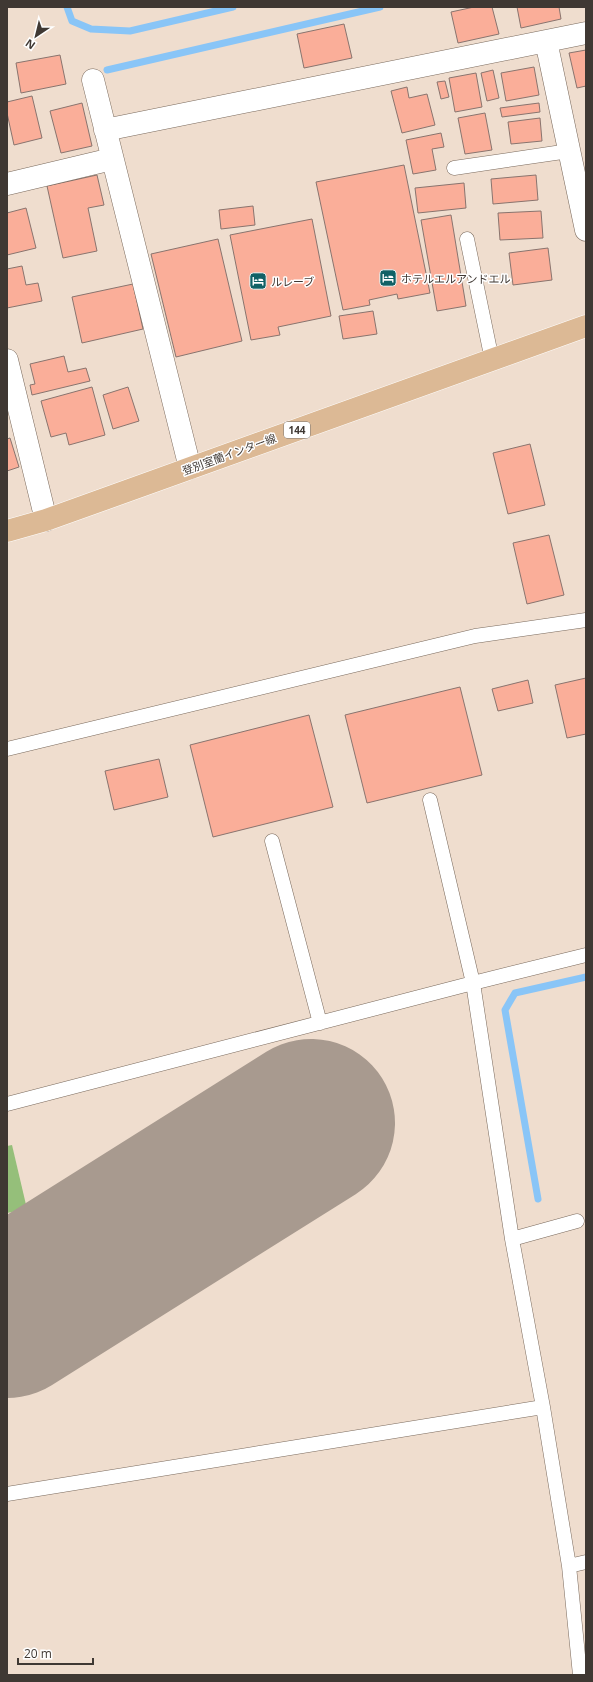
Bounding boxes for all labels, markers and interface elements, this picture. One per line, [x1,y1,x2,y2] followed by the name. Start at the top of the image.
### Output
[16,16,56,56] north arrow
[22,36,38,53] text: N
[378,268,398,288] hotel icon: ホテルエルアンドエル
[248,271,268,291] hotel icon: ルレーブ
[401,271,511,286] place label: ホテルエルアンドエル
[271,274,314,289] place label: ルレーブ
[284,422,310,438] road number: 144
[180,430,278,478] street label: 登別室蘭インター線
[18,1640,93,1666] scale bar
[24,1645,52,1662] text: 20 m

